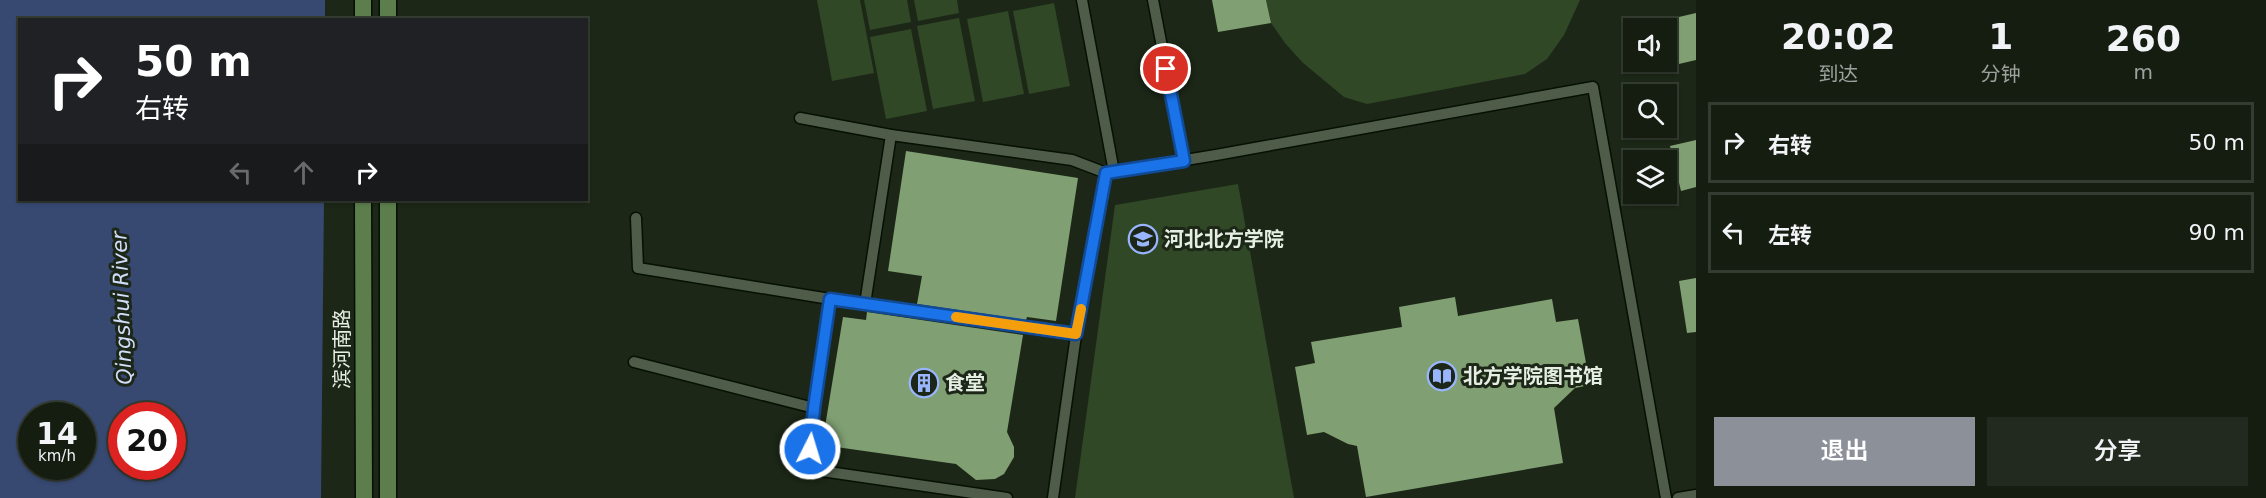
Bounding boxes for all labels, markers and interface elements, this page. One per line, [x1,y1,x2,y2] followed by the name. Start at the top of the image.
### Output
[1781,16,1896,57] text: 20:02
[1988,16,2013,57] text: 1
[1623,18,1677,204] map controls
[1623,18,1677,72] button: sound
[2106,18,2181,59] text: 260
[135,37,252,86] text: 50 m
[36,42,114,120] icon: right
[1140,43,1191,94] pin
[1149,52,1182,85] icon: arrive
[2134,60,2153,84] text: m
[1818,62,1858,86] text: 到达
[1981,62,2021,86] text: 分钟
[1623,84,1677,138] button: search
[135,93,189,124] text: 右转
[1717,126,1750,159] icon: right
[2189,130,2245,155] text: 50 m
[1768,133,1812,158] text: 右转
[1623,150,1677,204] button: layers
[224,156,257,189] icon: left
[287,156,320,189] icon: ahead
[350,156,383,189] icon: right
[1717,216,1750,249] icon: left
[2189,220,2245,245] text: 90 m
[1127,223,1159,255] school or university icon: 河北北方学院
[1768,223,1812,248] text: 左转
[1164,227,1284,251] place label: 河北北方学院
[107,230,137,385] water label: Qingshui River
[330,309,354,389] street label: 滨河南路
[1426,360,1458,392] library icon: 北方学院图书馆
[1463,364,1603,388] place label: 北方学院图书馆
[908,367,940,399] building icon: 食堂
[945,371,985,395] place label: 食堂
[108,402,186,480] speed limit sign: 20
[36,416,78,451] text: 14
[778,417,842,481] position arrow
[1714,417,1975,486] button: 退出
[1987,417,2248,486] button: 分享
[38,447,76,465] text: km/h

